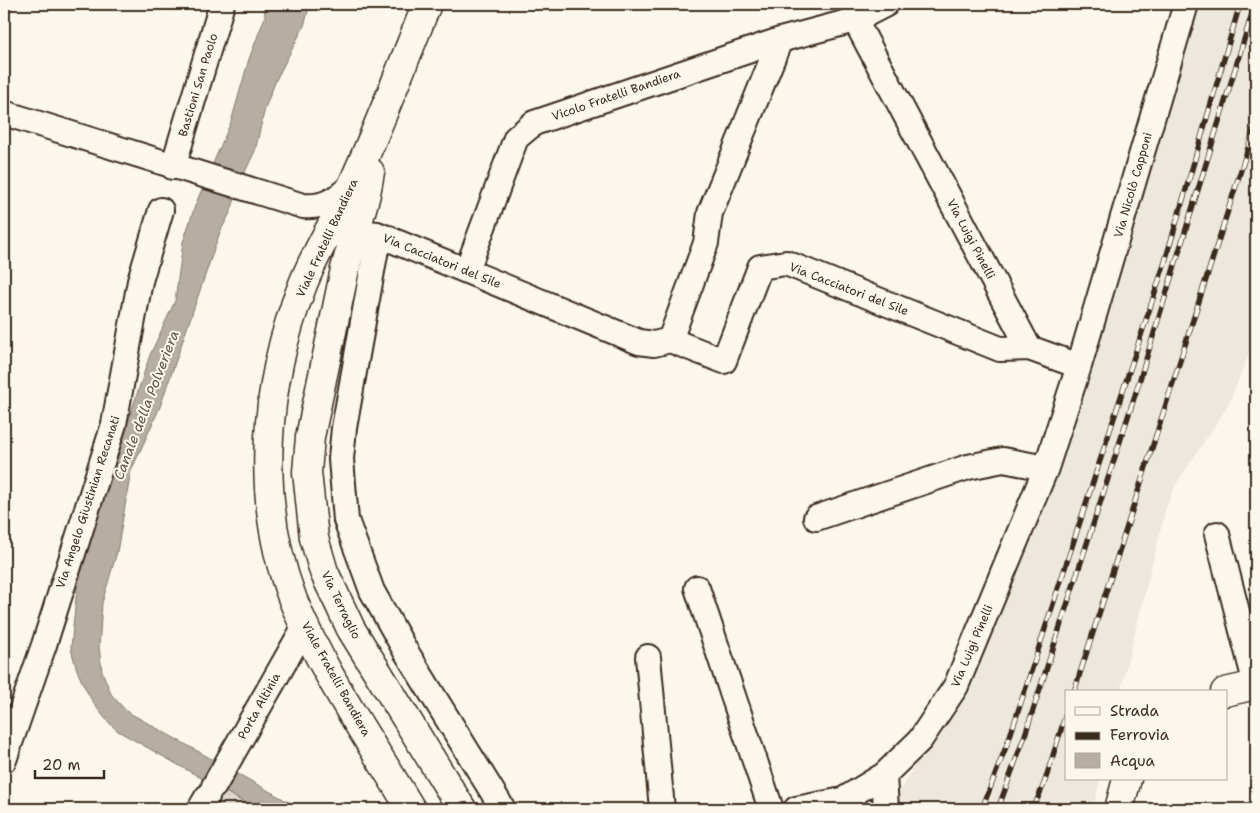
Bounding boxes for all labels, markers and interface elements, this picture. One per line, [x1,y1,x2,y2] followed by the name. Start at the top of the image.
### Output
[175,31,221,139] street label: Bastioni San Paolo
[550,65,683,125] street label: Vicolo Fratelli Bandiera
[1110,130,1156,240] street label: Via Nicolò Capponi
[292,176,362,300] street label: Viale Fratelli Bandiera
[943,196,999,282] street label: Via Luigi Pinelli
[380,230,504,292] street label: Via Cacciatori del Sile
[787,259,911,319] street label: Via Cacciatori del Sile
[109,328,183,482] water label: Canale della Polveriera
[52,413,124,591] street label: Via Angelo Giustinian Recanati
[318,568,364,642] street label: Via Terraglio
[947,602,997,690] street label: Via Luigi Pinelli
[298,619,375,740] street label: Viale Fratelli Bandiera
[234,669,284,742] street label: Porta Altinia
[1065,690,1228,780] legend
[1110,701,1159,721] text: Strada
[1110,725,1170,745] text: Ferrovia
[35,748,104,780] scale bar
[1110,751,1156,771] text: Acqua
[42,755,81,775] text: 20 m

